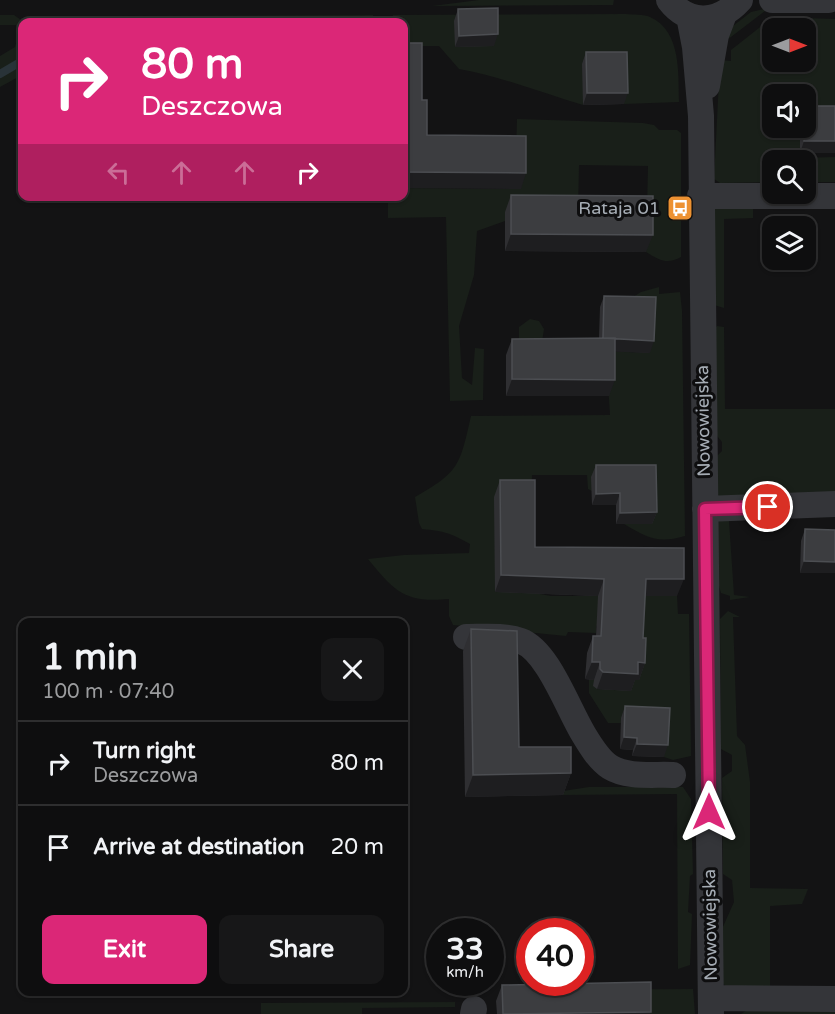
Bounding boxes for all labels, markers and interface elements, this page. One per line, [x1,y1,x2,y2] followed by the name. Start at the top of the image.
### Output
[762,18,816,72] north arrow
[762,18,816,270] map controls
[141,39,243,90] text: 80 m
[42,42,120,120] icon: right
[762,84,816,138] button: sound
[141,90,283,123] text: Deszczowa
[762,150,816,204] button: search
[102,156,135,189] icon: left
[165,156,198,189] icon: ahead
[228,156,261,189] icon: ahead
[291,156,324,189] icon: right
[665,193,695,223] bus stop icon: Rataja 01
[578,197,660,219] place label: Rataja 01
[762,216,816,270] button: layers
[691,365,715,477] street label: Nowowiejska
[742,481,793,532] pin
[751,490,784,523] icon: arrive
[42,636,138,679] text: 1 min
[321,638,384,701] button: close
[42,680,174,704] text: 100 m · 07:40
[93,738,195,764] text: Turn right
[42,747,75,780] icon: right
[330,750,384,776] text: 80 m
[93,764,198,788] text: Deszczowa
[677,780,741,844] position arrow
[42,831,75,864] icon: arrive
[93,834,304,860] text: Arrive at destination
[330,834,384,860] text: 20 m
[698,869,722,981] street label: Nowowiejska
[42,915,207,984] button: Exit
[219,915,384,984] button: Share
[516,918,594,996] speed limit sign: 40
[446,931,484,968] text: 33
[446,963,484,981] text: km/h

